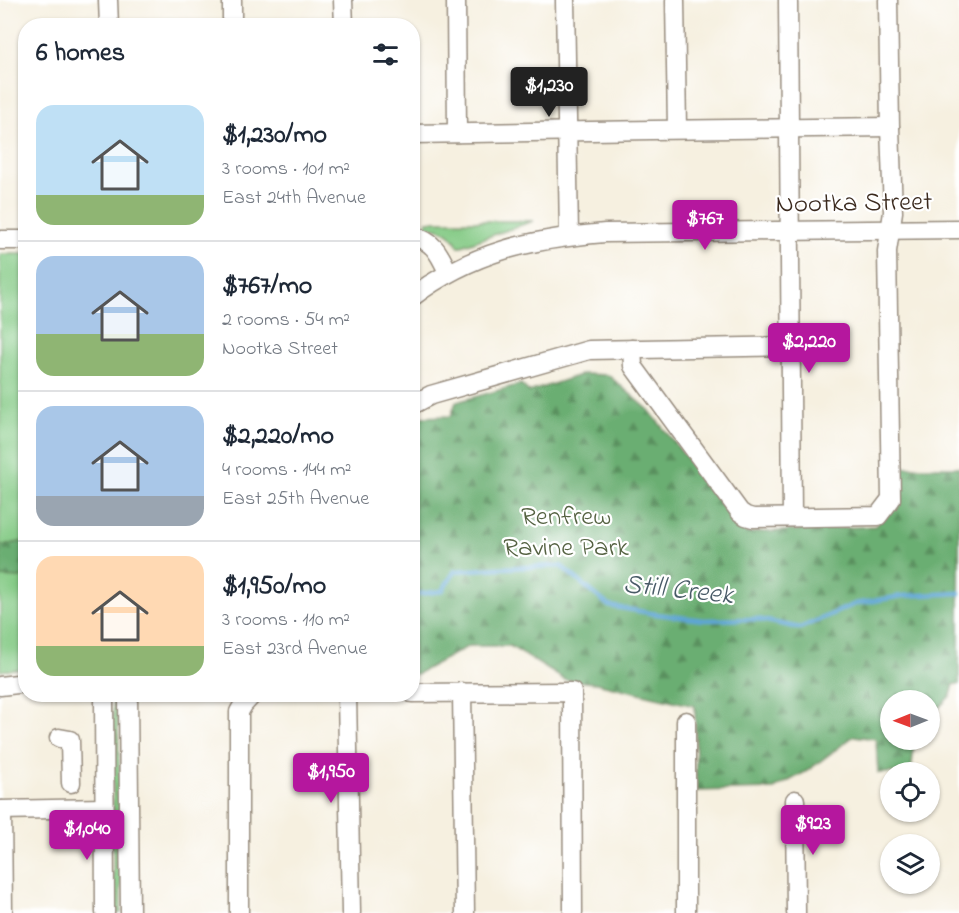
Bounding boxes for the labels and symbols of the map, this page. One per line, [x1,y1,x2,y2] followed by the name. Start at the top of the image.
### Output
[500,67,598,118] pin: $1,230
[775,183,933,225] street label: Nootka Street
[669,200,741,251] pin: $767
[760,323,858,374] pin: $2,220
[503,498,629,568] park label: Renfrew Ravine Park
[621,565,737,617] water label: Still Creek
[880,690,940,750] north arrow
[282,753,380,804] pin: $1,950
[777,805,849,856] pin: $923
[38,810,136,861] pin: $1,040

